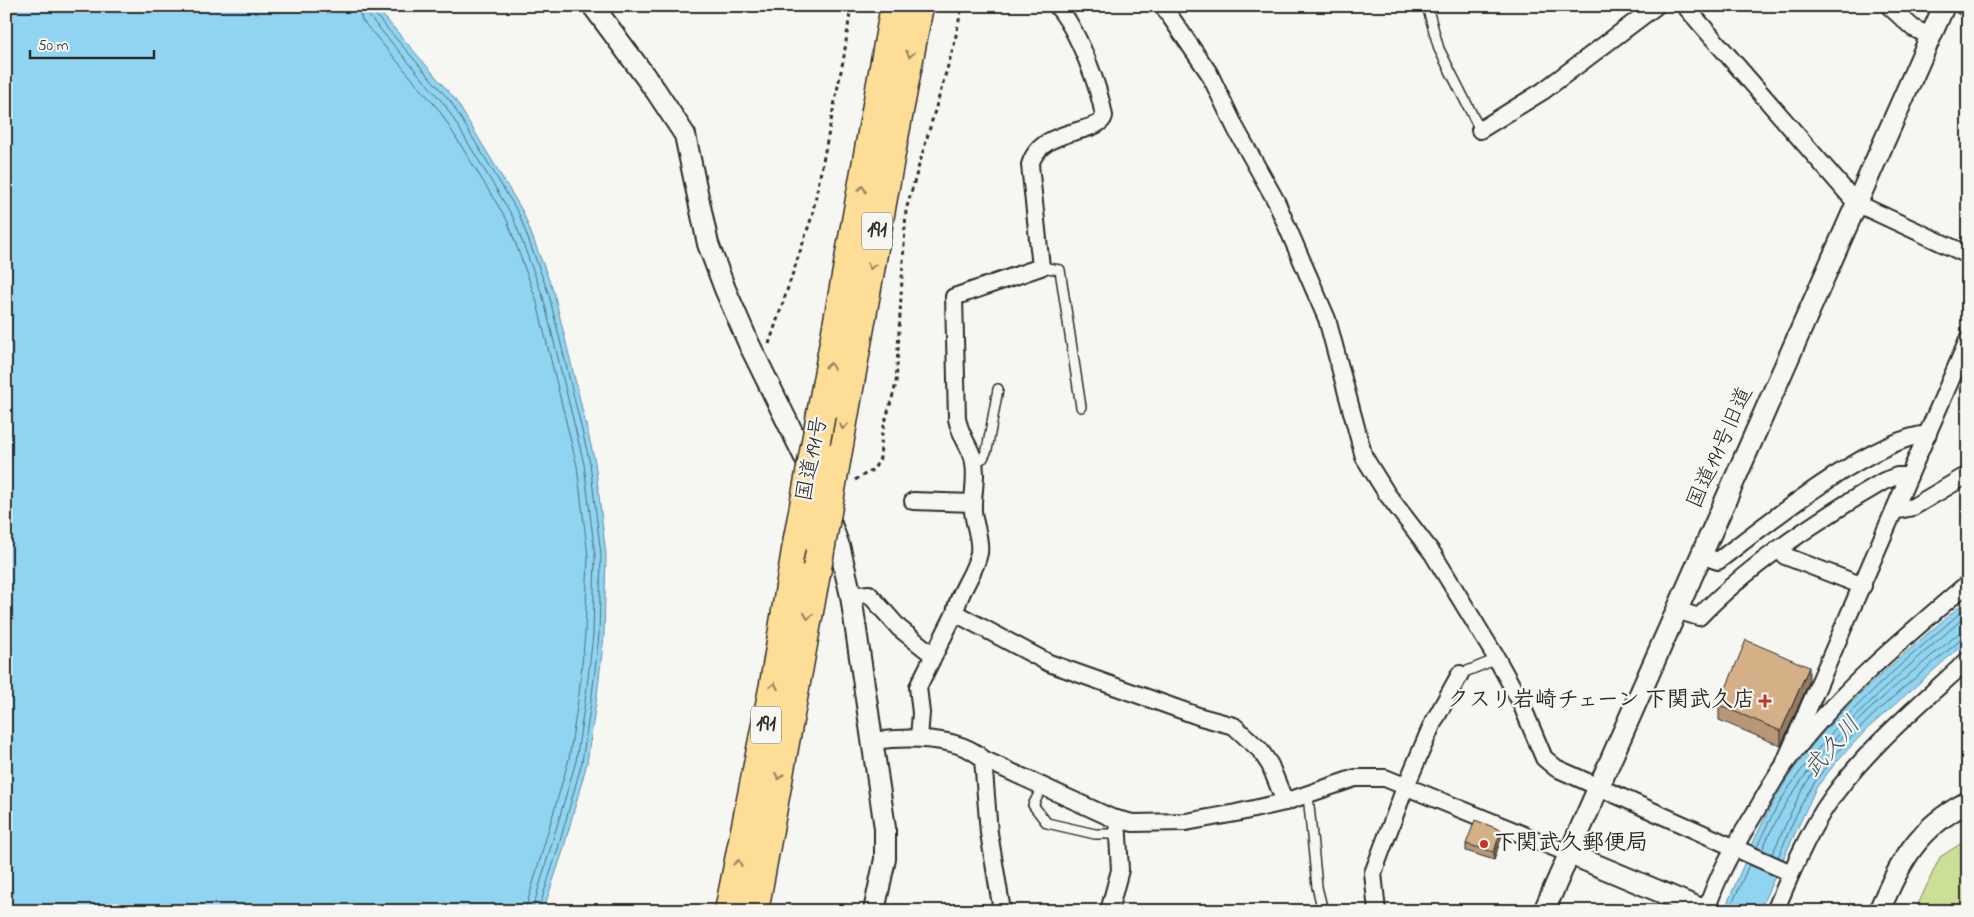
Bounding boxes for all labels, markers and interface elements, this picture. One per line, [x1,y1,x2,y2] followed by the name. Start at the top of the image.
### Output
[30,28,154,60] scale bar
[38,35,69,57] text: 50 m
[905,50,916,59] one-way arrow
[857,185,867,194] one-way arrow
[862,212,892,250] road number: 191
[866,261,876,270] one-way arrow
[825,362,835,371] one-way arrow
[1680,382,1762,514] street label: 国道191号旧道
[789,413,837,505] street label: 国道191号
[838,421,848,430] one-way arrow
[804,611,814,620] one-way arrow
[768,682,778,691] one-way arrow
[1447,685,1755,717] place label: クスリ岩崎チェーン 下関武久店
[1759,695,1771,707] marker: クスリ岩崎チェーン 下関武久店
[751,706,781,744] road number: 191
[1796,709,1870,787] water label: 武久川
[774,771,784,780] one-way arrow
[1494,828,1648,860] place label: 下関武久郵便局
[1478,838,1490,850] marker: 下関武久郵便局
[733,858,743,867] one-way arrow

